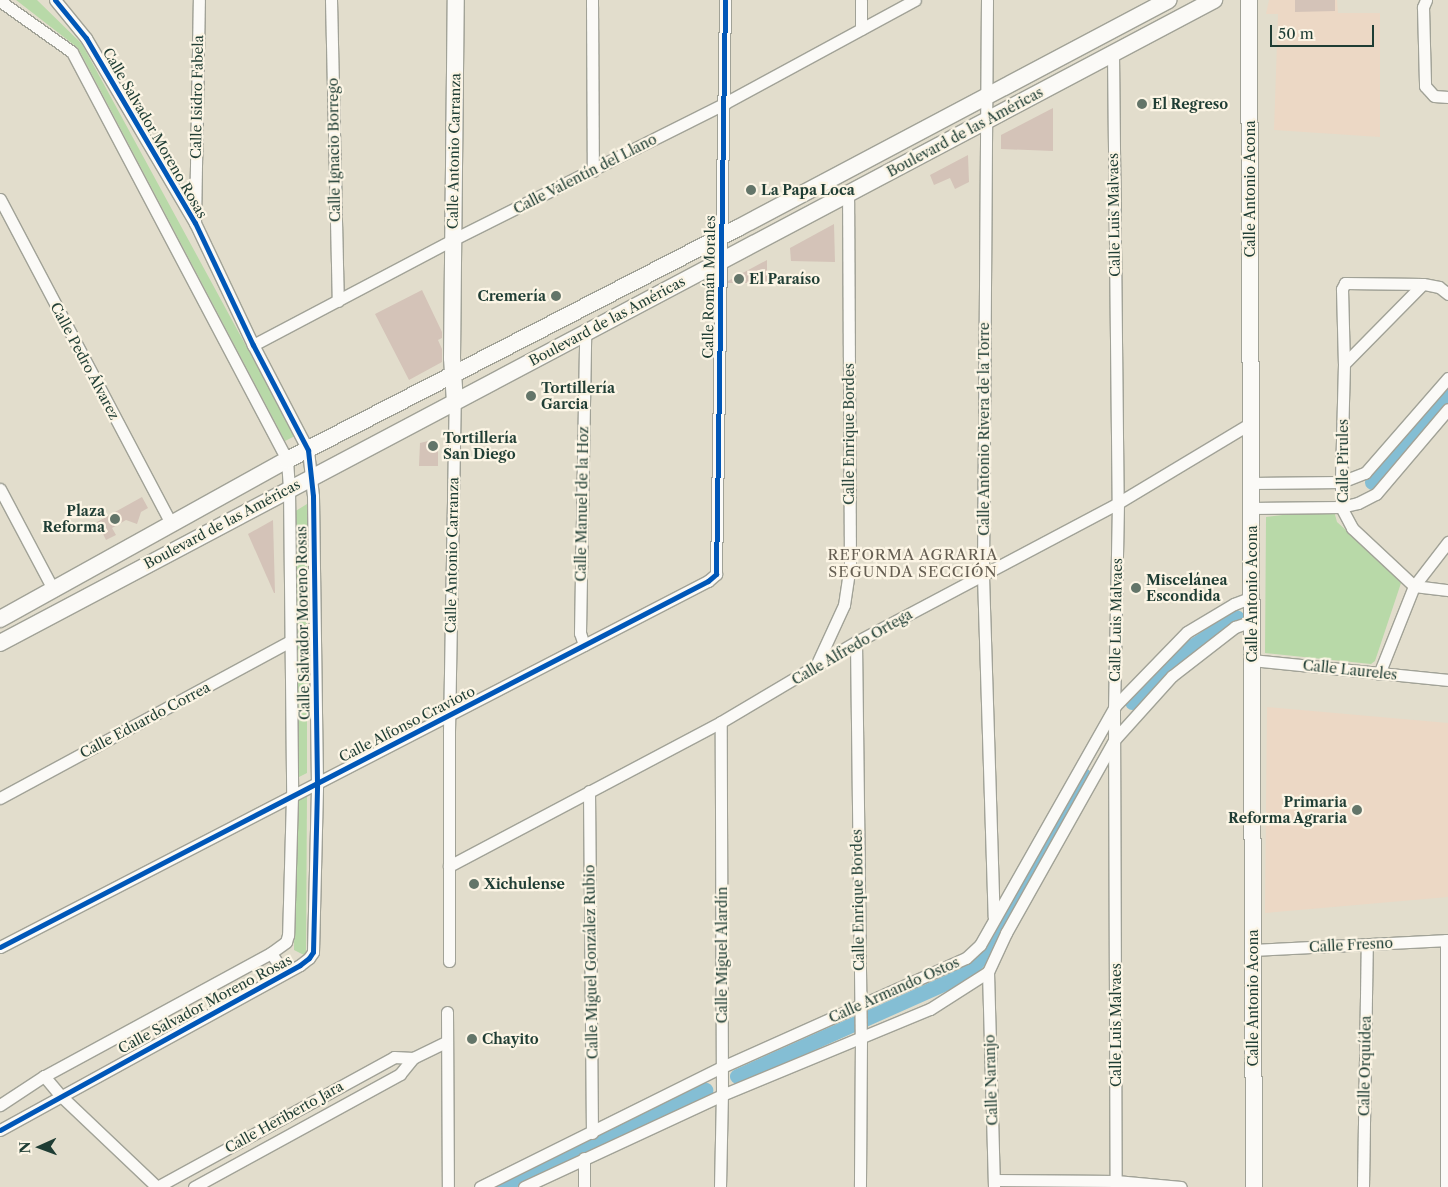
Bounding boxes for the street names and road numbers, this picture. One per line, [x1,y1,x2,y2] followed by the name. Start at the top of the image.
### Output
[188,35,206,159] street label: Calle Isidro Fabela
[99,45,211,221] street label: Calle Salvador Moreno Rosas
[444,73,464,229] street label: Calle Antonio Carranza
[324,78,344,222] street label: Calle Ignacio Borrego
[884,84,1046,180] street label: Boulevard de las Américas
[1242,120,1258,258] street label: Calle Antonio Acona
[510,130,660,218] street label: Calle Valentín del Llano
[1105,153,1123,277] street label: Calle Luis Malvaes
[699,215,719,359] street label: Calle Román Morales
[526,273,688,369] street label: Boulevard de las Américas
[47,299,123,423] street label: Calle Pedro Álvarez
[976,322,992,536] street label: Calle Antonio Rivera de la Torre
[841,363,857,505] street label: Calle Enrique Bordes
[1335,419,1351,503] street label: Calle Pirules
[572,426,592,582] street label: Calle Manuel de la Hoz
[141,476,303,572] street label: Boulevard de las Américas
[442,477,462,633] street label: Calle Antonio Carranza
[1244,525,1260,663] street label: Calle Antonio Acona
[293,526,313,720] street label: Calle Salvador Moreno Rosas
[1107,558,1125,682] street label: Calle Luis Malvaes
[788,605,916,689] street label: Calle Alfredo Ortega
[1302,657,1398,683] street label: Calle Laureles
[77,679,213,761] street label: Calle Eduardo Correa
[336,682,478,766] street label: Calle Alfonso Cravioto
[848,829,868,971] street label: Calle Enrique Bordes
[581,865,601,1059] street label: Calle Miguel González Rubio
[714,886,730,1024] street label: Calle Miguel Alardín
[1245,929,1261,1067] street label: Calle Antonio Acona
[1309,934,1393,956] street label: Calle Fresno
[115,951,295,1057] street label: Calle Salvador Moreno Rosas
[826,954,962,1026] street label: Calle Armando Ostos
[1108,963,1124,1087] street label: Calle Luis Malvaes
[1356,1016,1374,1116] street label: Calle Orquídea
[981,1034,1001,1126] street label: Calle Naranjo
[222,1078,346,1156] street label: Calle Heriberto Jara

